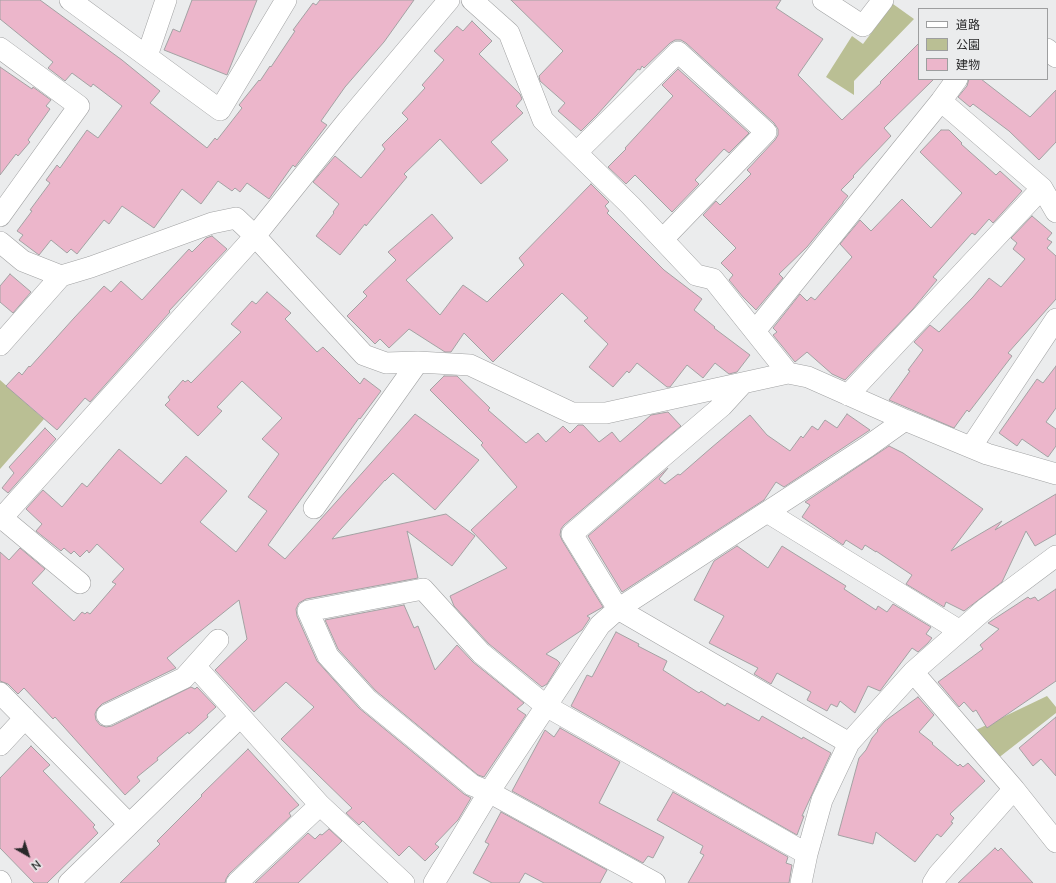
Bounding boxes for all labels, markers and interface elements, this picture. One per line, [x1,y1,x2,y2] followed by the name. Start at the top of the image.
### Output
[918,8,1048,80] legend
[956,17,980,33] text: 道路
[956,37,980,53] text: 公園
[956,57,980,73] text: 建物
[8,835,48,875] north arrow
[28,856,44,873] text: N

